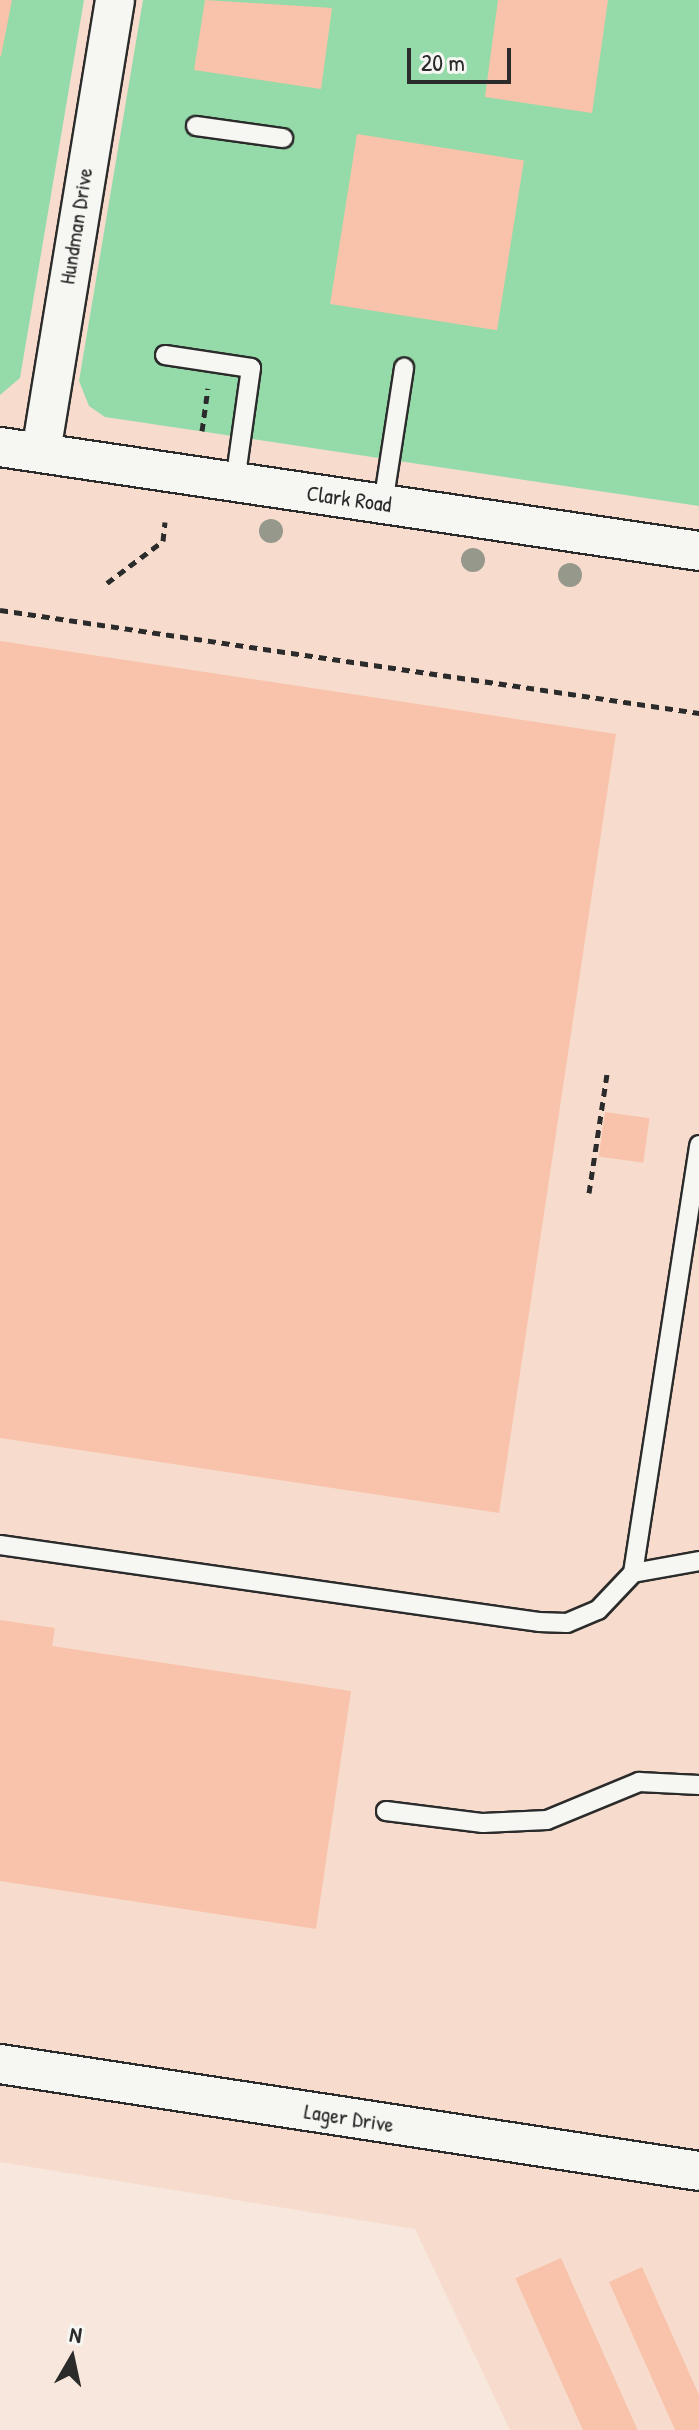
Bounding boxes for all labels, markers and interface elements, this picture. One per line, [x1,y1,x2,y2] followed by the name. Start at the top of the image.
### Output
[411,32,515,82] scale bar
[421,46,465,78] text: 20 m
[54,166,98,286] street label: Hundman Drive
[305,480,393,518] street label: Clark Road
[302,2098,396,2138] street label: Lager Drive
[32,2318,112,2398] north arrow
[68,2319,84,2350] text: N

